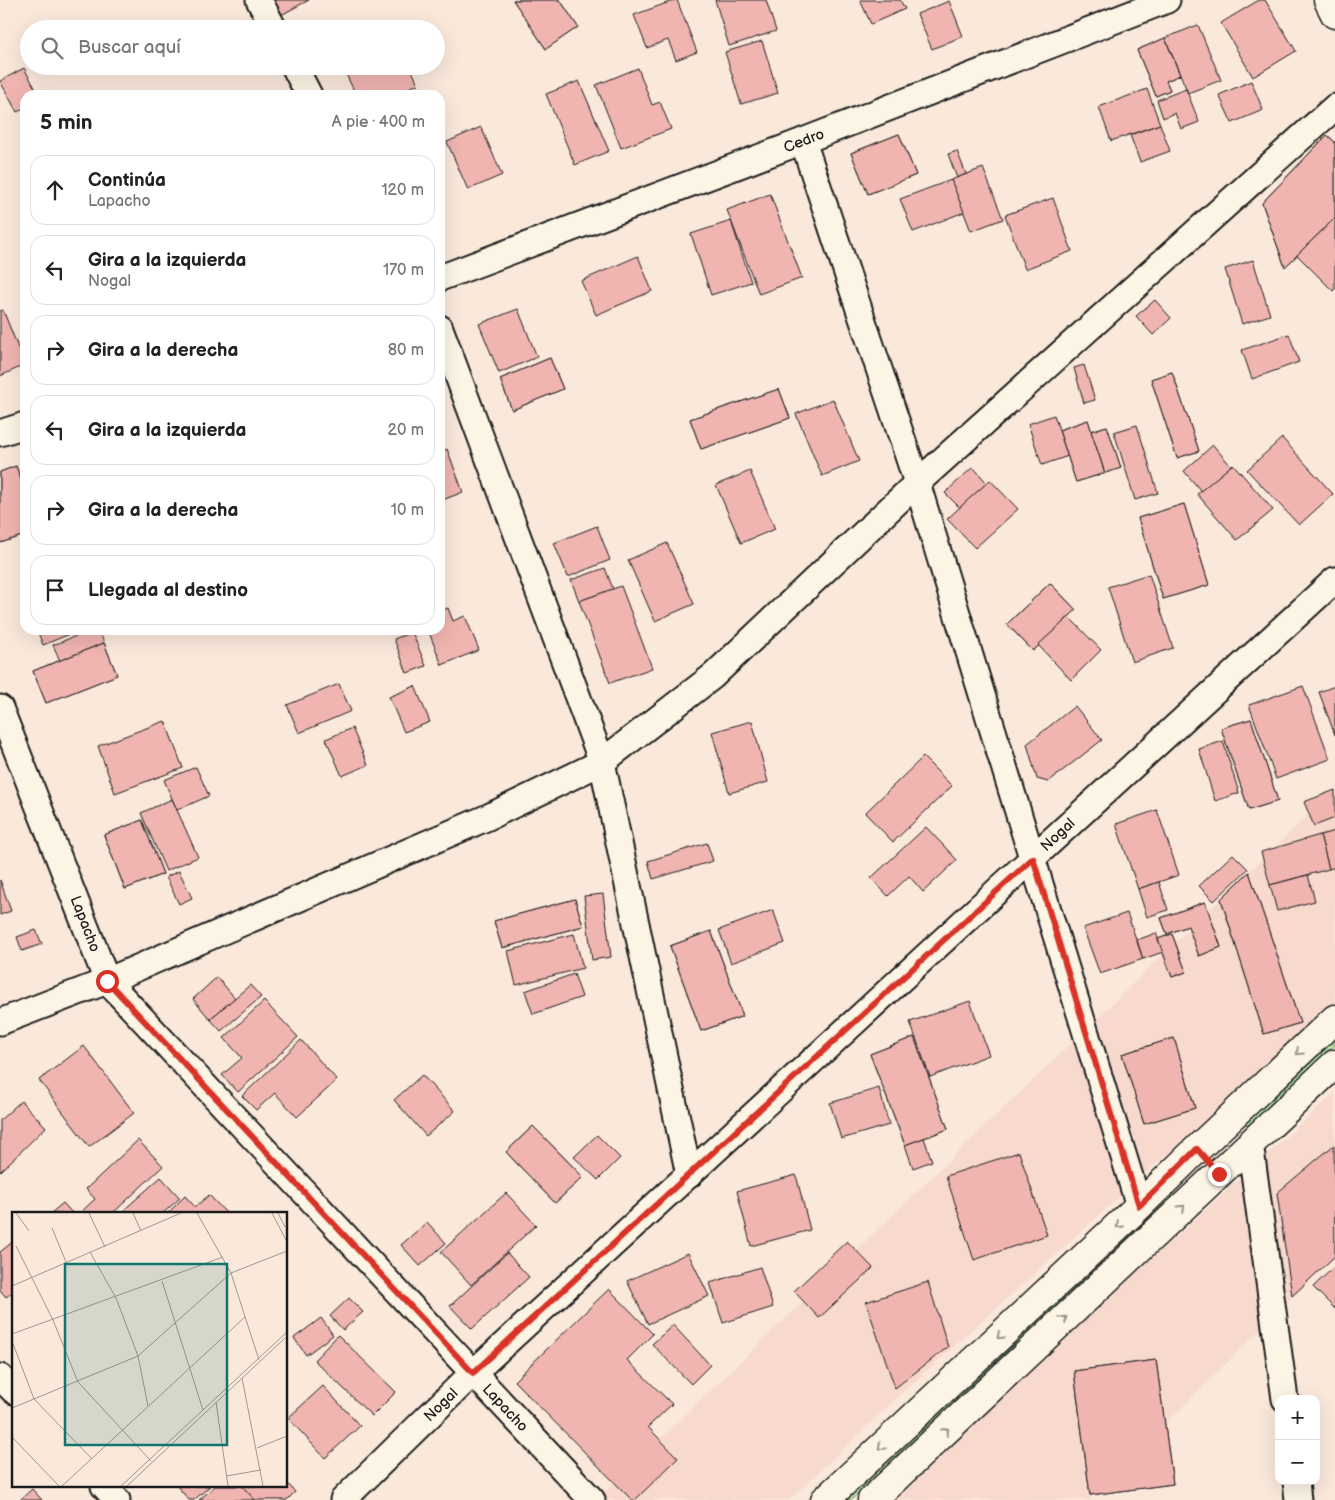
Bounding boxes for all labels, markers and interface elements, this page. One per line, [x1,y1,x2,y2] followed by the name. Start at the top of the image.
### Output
[20,20,445,75] search box
[38,34,66,62] icon: search
[78,36,181,59] text: Buscar aquí
[40,110,93,135] text: 5 min
[332,113,425,132] text: A pie · 400 m
[781,125,827,157] street label: Cedro
[88,169,166,192] text: Continúa
[41,176,69,204] icon: ahead
[381,181,424,200] text: 120 m
[88,192,151,211] text: Lapacho
[88,249,246,272] text: Gira a la izquierda
[41,256,69,284] icon: left
[383,261,424,280] text: 170 m
[88,272,131,291] text: Nogal
[41,336,69,364] icon: right
[88,339,238,362] text: Gira a la derecha
[388,341,424,360] text: 80 m
[41,416,69,444] icon: left
[88,419,246,442] text: Gira a la izquierda
[388,421,424,440] text: 20 m
[41,496,69,524] icon: right
[88,499,238,522] text: Gira a la derecha
[391,501,424,520] text: 10 m
[41,576,69,604] icon: arrive
[88,579,248,602] text: Llegada al destino
[1037,814,1079,856] street label: Nogal
[66,893,104,955] street label: Lapacho
[96,970,119,993] route start
[1296,1046,1305,1055] one-way arrow
[1208,1163,1231,1186] route end
[1177,1205,1186,1214] one-way arrow
[12,1212,288,1488] inset map
[1116,1219,1125,1228] one-way arrow
[1058,1316,1067,1325] one-way arrow
[997,1330,1006,1339] one-way arrow
[478,1380,532,1436] street label: Lapacho
[420,1384,462,1426] street label: Nogal
[1275,1395,1320,1485] map controls
[1275,1395,1320,1440] button: +
[940,1428,949,1437] one-way arrow
[1275,1440,1320,1485] button: −
[878,1441,887,1450] one-way arrow

